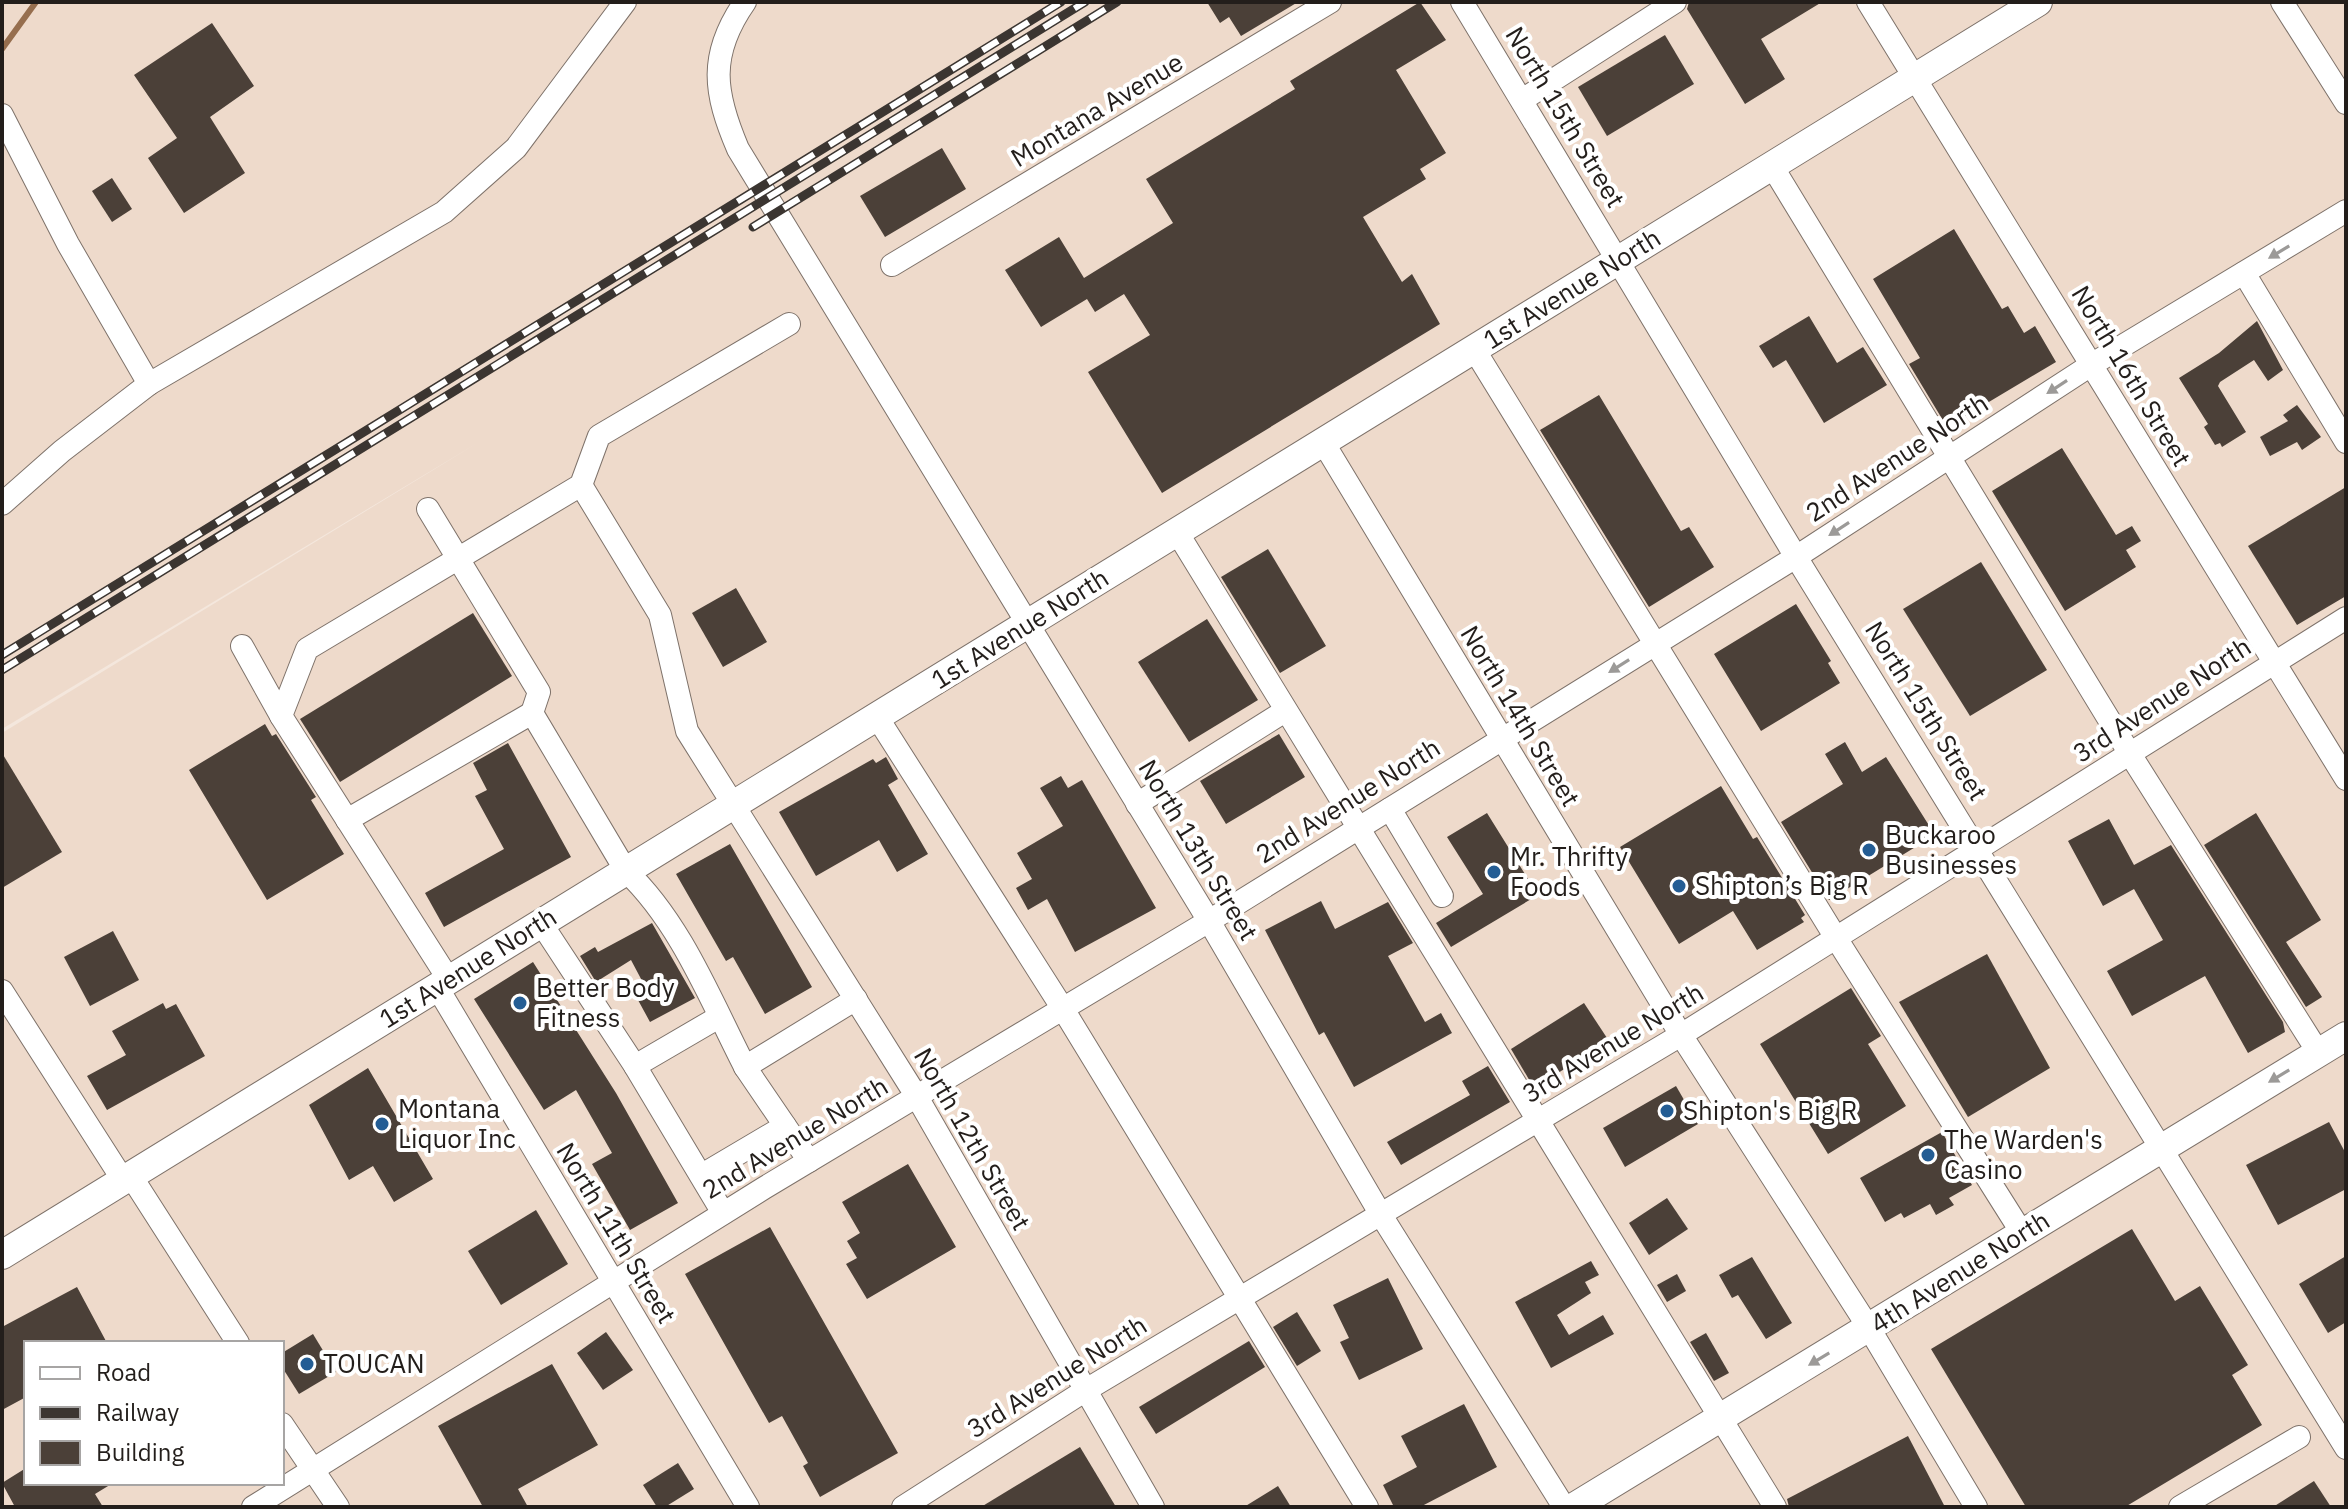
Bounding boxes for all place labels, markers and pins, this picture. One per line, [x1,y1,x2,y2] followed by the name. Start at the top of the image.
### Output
[1885,817,2017,881] place label: Buckaroo Businesses
[1510,839,1628,903] place label: Mr. Thrifty Foods
[1860,841,1878,859] marker: Buckaroo Businesses
[1485,863,1503,881] marker: Mr. Thrifty Foods
[1695,868,1869,902] place label: Shipton’s Big R
[1670,877,1688,895] marker: Shipton’s Big R
[536,970,675,1034] place label: Better Body Fitness
[511,994,529,1012] marker: Better Body Fitness
[398,1091,516,1155] place label: Montana Liquor Inc
[1683,1093,1857,1127] place label: Shipton's Big R
[1658,1102,1676,1120] marker: Shipton's Big R
[373,1115,391,1133] marker: Montana Liquor Inc
[1944,1122,2103,1186] place label: The Warden's Casino
[1919,1146,1937,1164] marker: The Warden's Casino
[323,1346,425,1380] place label: TOUCAN
[298,1355,316,1373] marker: TOUCAN

